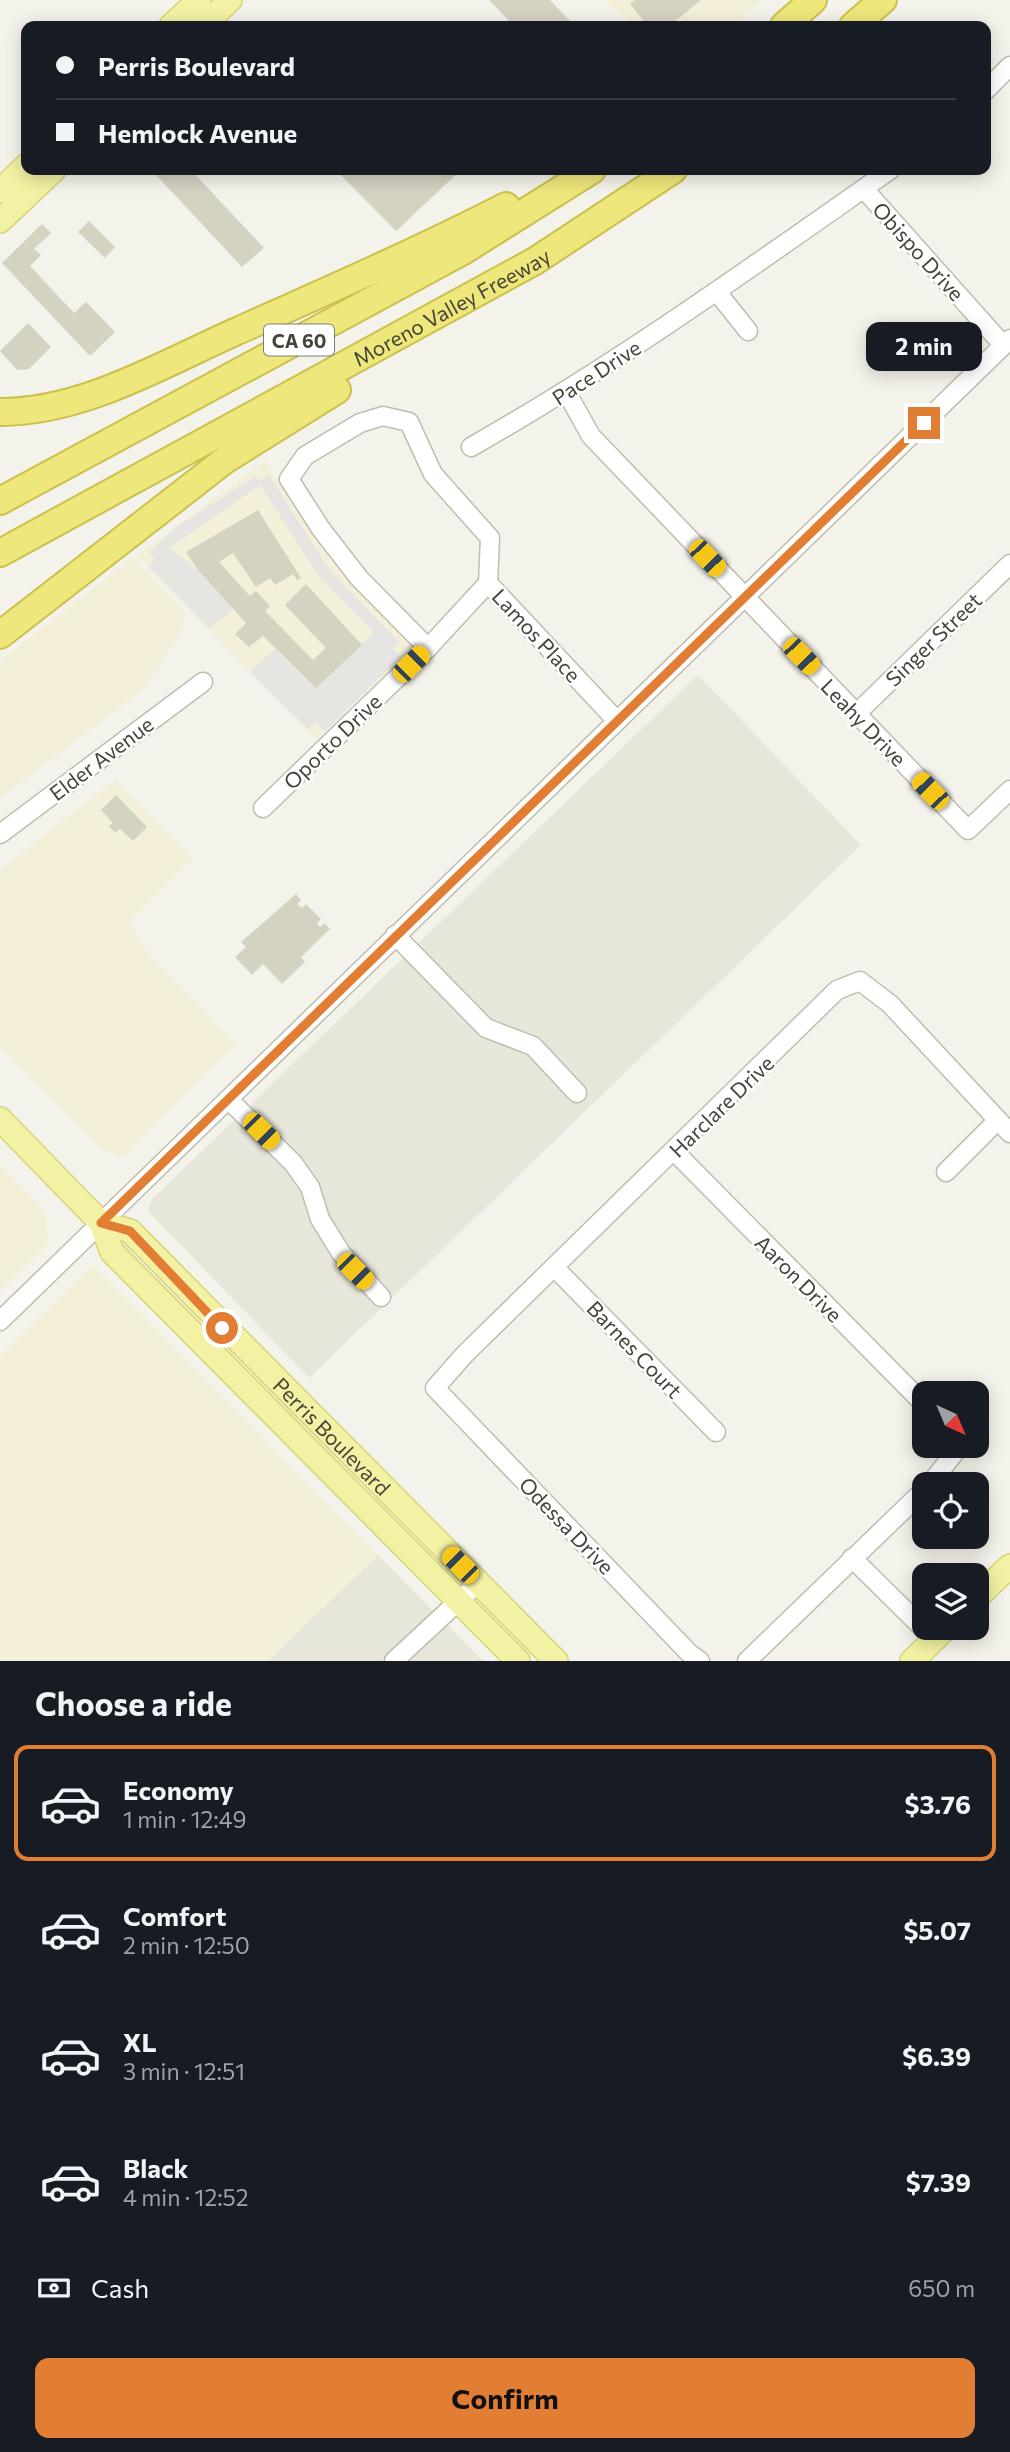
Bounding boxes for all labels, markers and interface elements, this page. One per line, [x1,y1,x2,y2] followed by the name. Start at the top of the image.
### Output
[98,50,295,81] text: Perris Boulevard
[98,117,297,148] text: Hemlock Avenue
[868,196,970,306] street label: Obispo Drive
[348,242,555,371] street label: Moreno Valley Freeway
[866,322,982,370] callout: 2 min
[264,324,334,356] road number: CA 60
[895,332,953,360] text: 2 min
[547,334,645,410] street label: Pace Drive
[908,407,940,439] route end
[685,536,730,580] car
[488,583,586,687] street label: Lamos Place
[880,587,986,691] street label: Singer Street
[779,634,824,678] car
[389,642,434,686] car
[816,673,912,771] street label: Leahy Drive
[278,688,386,794] street label: Oporto Drive
[44,711,158,805] street label: Elder Avenue
[908,769,953,813] car
[664,1050,778,1162] street label: Harclare Drive
[239,1109,284,1153] car
[750,1229,848,1327] street label: Aaron Drive
[333,1249,378,1293] car
[582,1295,688,1403] street label: Barnes Court
[206,1312,238,1344] route start
[269,1372,396,1500] street label: Perris Boulevard
[912,1381,989,1458] north arrow
[912,1381,989,1640] map controls
[515,1471,619,1579] street label: Odessa Drive
[912,1472,989,1549] button: locate
[438,1543,483,1587] car
[912,1563,989,1640] button: layers
[35,1683,232,1723] text: Choose a ride
[39,1772,102,1835] icon: car
[123,1774,234,1805] text: Economy
[904,1788,971,1819] text: $3.76
[123,1805,246,1833] text: 1 min · 12:49
[39,1898,102,1961] icon: car
[123,1900,226,1931] text: Comfort
[903,1914,971,1945] text: $5.07
[123,1931,250,1959] text: 2 min · 12:50
[39,2024,102,2087] icon: car
[123,2026,157,2057] text: XL
[902,2040,971,2071] text: $6.39
[123,2057,245,2085] text: 3 min · 12:51
[39,2150,102,2213] icon: car
[123,2152,189,2183] text: Black
[906,2166,971,2197] text: $7.39
[123,2183,249,2211] text: 4 min · 12:52
[35,2269,73,2307] icon: cash
[91,2272,149,2303] text: Cash
[908,2274,975,2302] text: 650 m
[35,2358,975,2438] button: Confirm

